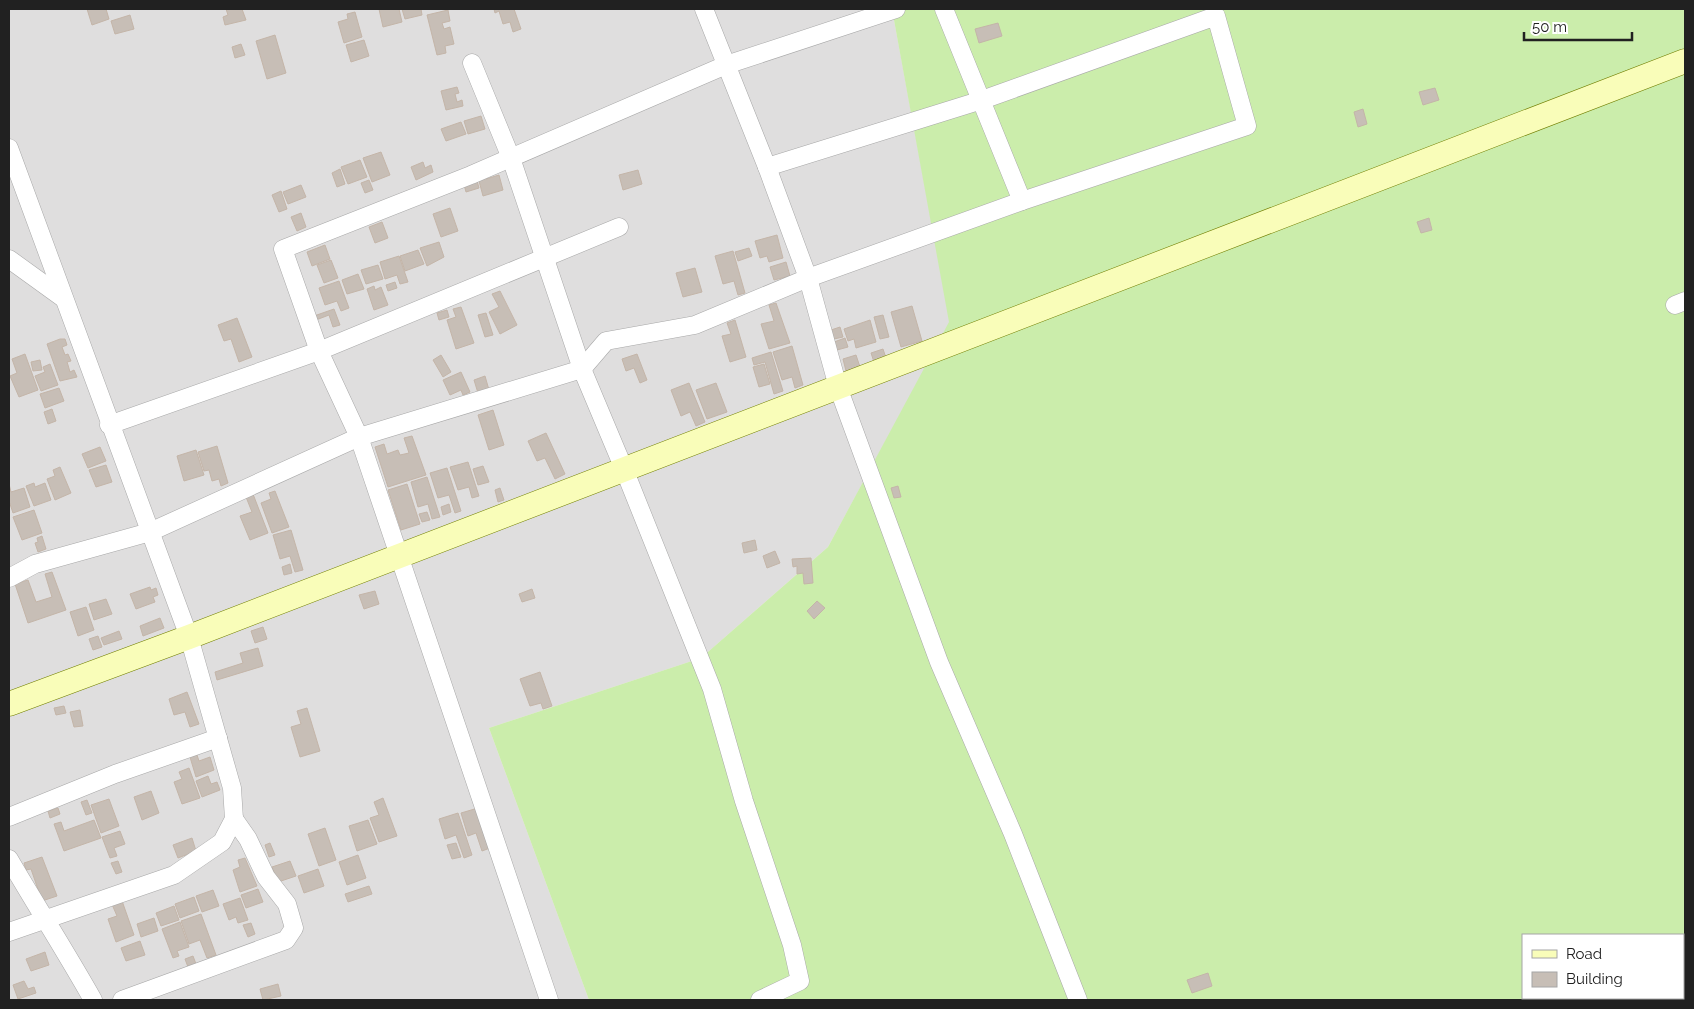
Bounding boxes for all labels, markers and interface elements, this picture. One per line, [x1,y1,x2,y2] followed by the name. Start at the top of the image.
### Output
[1524,10,1632,42] scale bar
[1532,18,1567,36] text: 50 m
[1522,934,1684,999] legend
[1566,945,1602,963] text: Road
[1566,970,1623,988] text: Building

